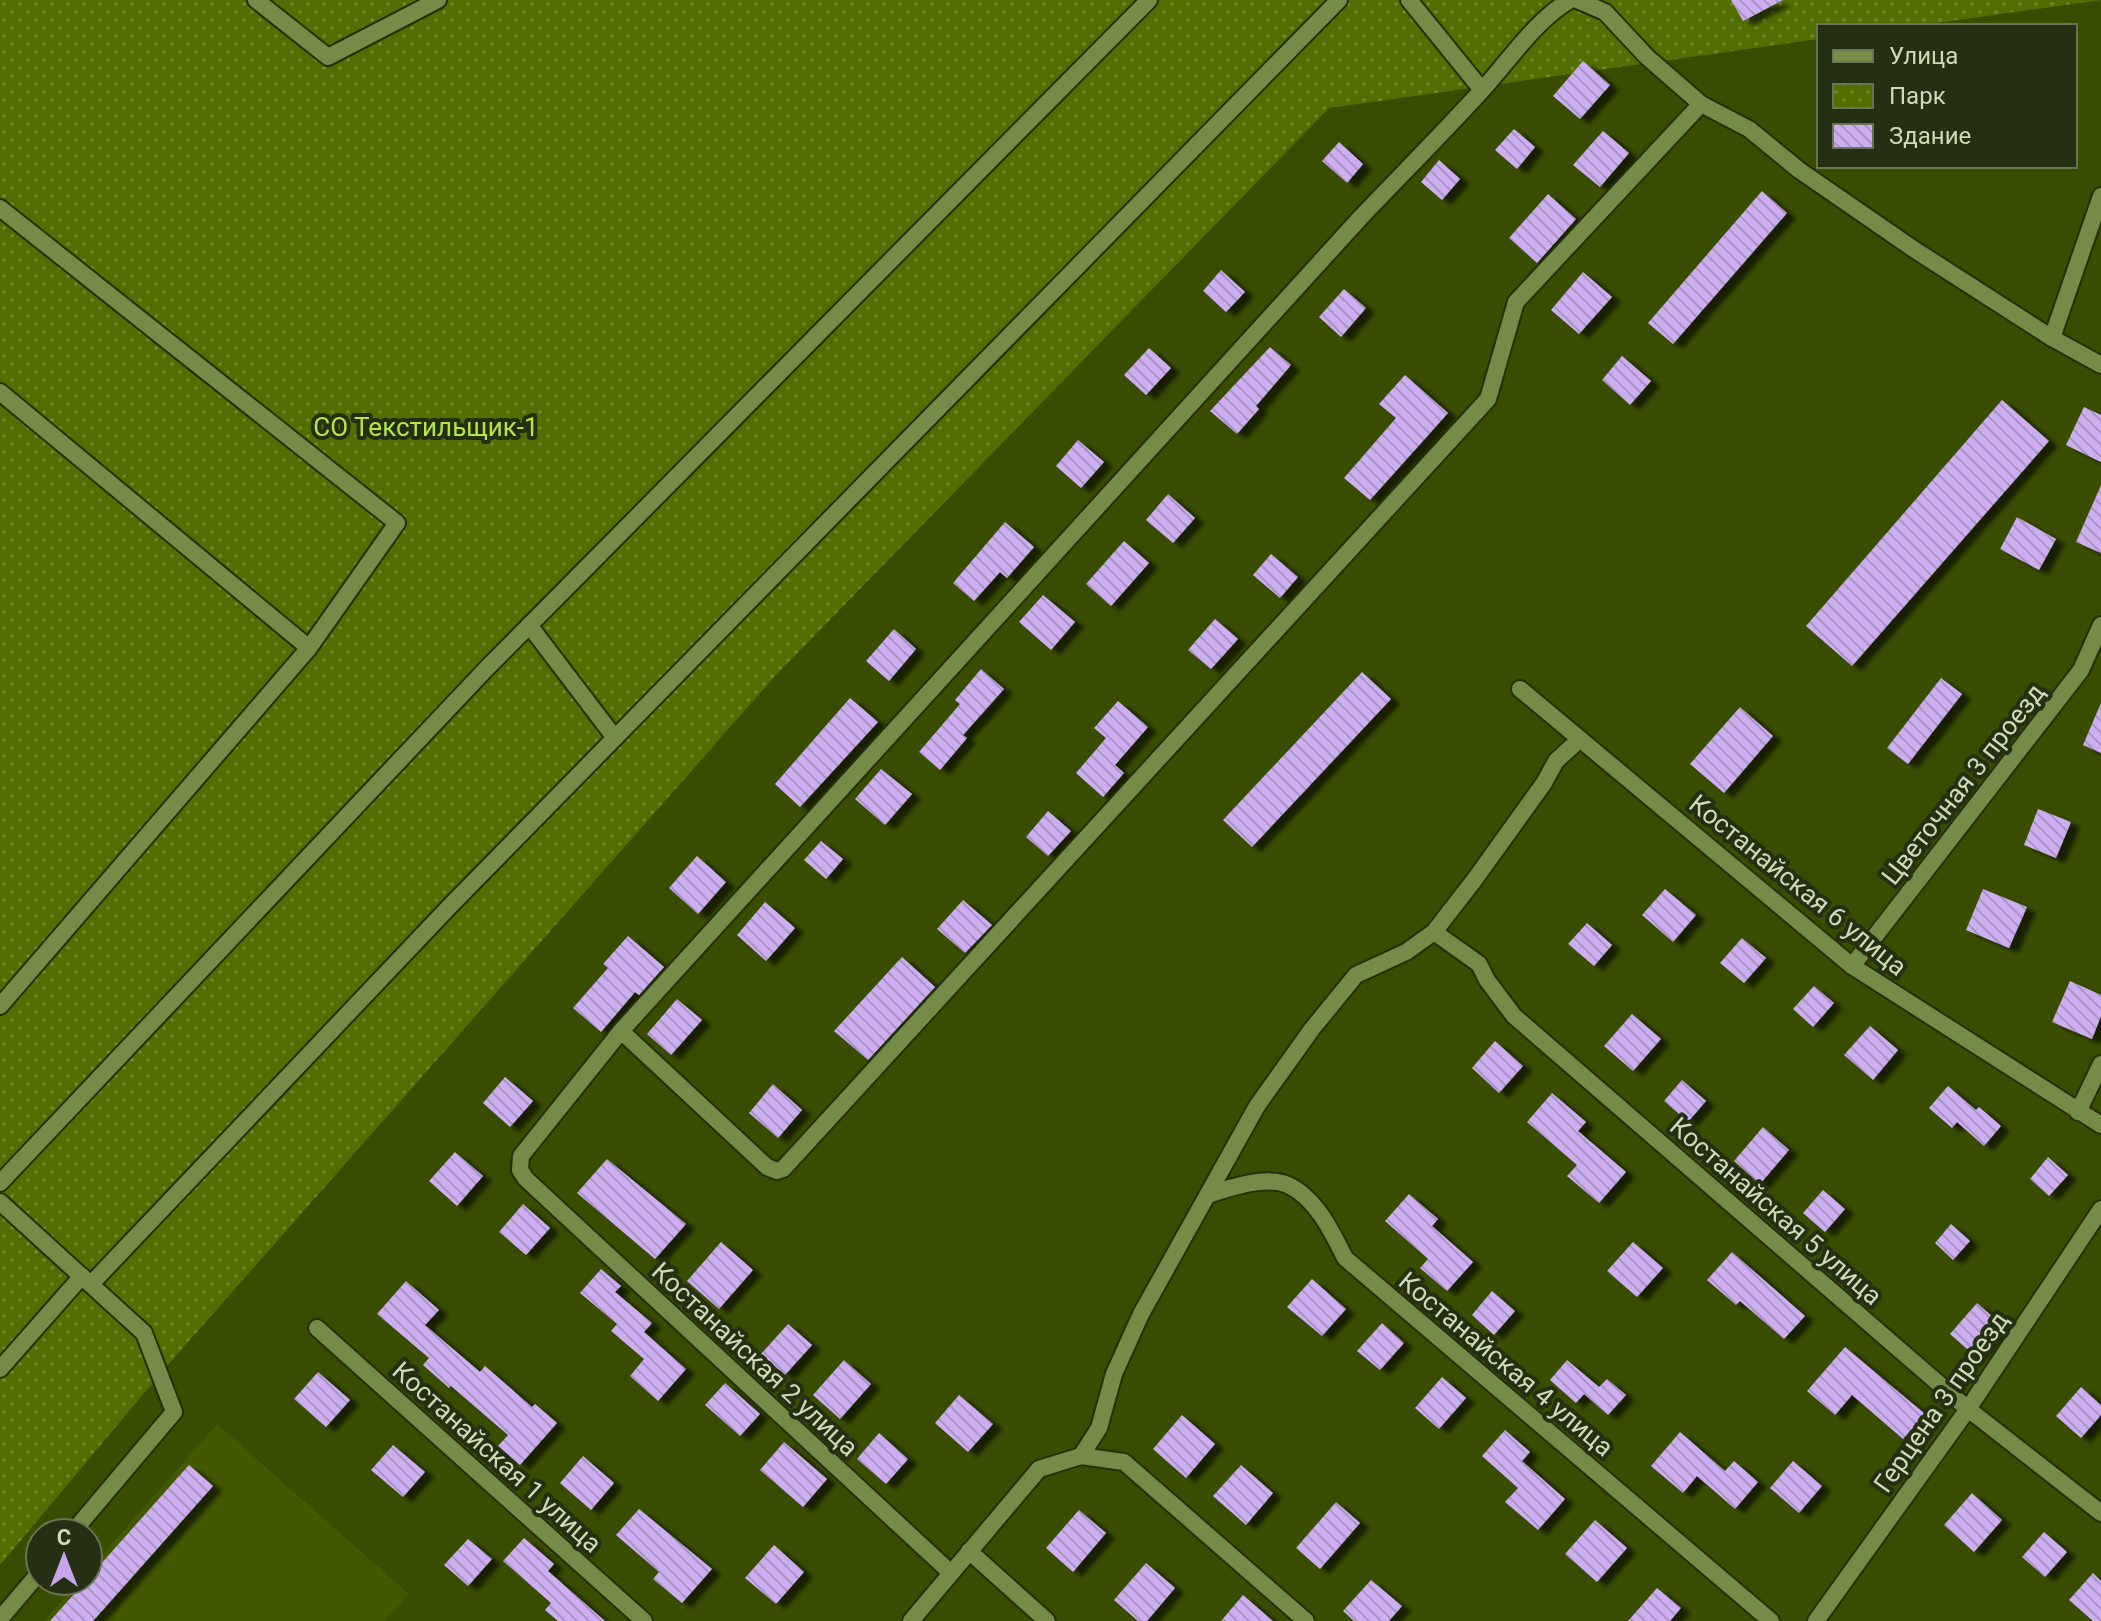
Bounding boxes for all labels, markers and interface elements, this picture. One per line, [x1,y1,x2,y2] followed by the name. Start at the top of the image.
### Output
[1817,24,2077,168] legend
[1889,42,1958,70] text: Улица
[1889,82,1946,110] text: Парк
[1889,122,1971,150] text: Здание
[313,412,539,442] park label: СО Текстильщик-1
[1875,678,2051,890] street label: Цветочная 3 проезд
[1684,788,1912,982] street label: Костанайская 6 улица
[1664,1111,1888,1311] street label: Костанайская 5 улица
[646,1256,864,1462] street label: Костанайская 2 улица
[1393,1266,1619,1462] street label: Костанайская 4 улица
[1868,1306,2014,1498] street label: Герцена 3 проезд
[387,1355,607,1559] street label: Костанайская 1 улица
[24,1517,104,1597] north arrow
[57,1525,71,1550] text: С

